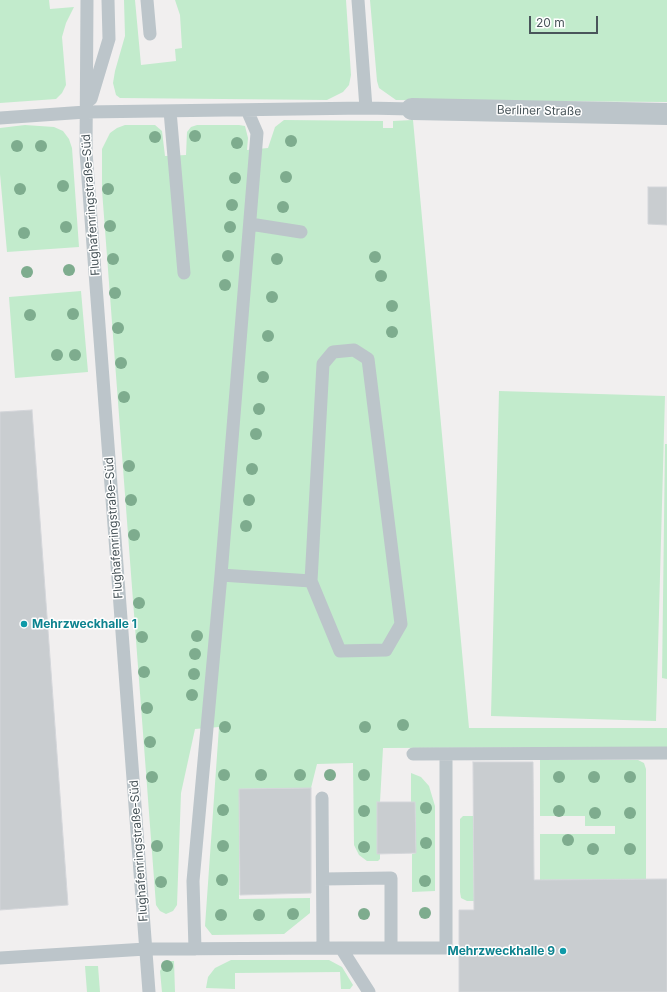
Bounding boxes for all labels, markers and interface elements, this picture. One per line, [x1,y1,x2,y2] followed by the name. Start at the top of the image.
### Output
[531,8,600,34] scale bar
[536,15,565,30] text: 20 m
[497,103,581,119] street label: Berliner Straße
[79,134,103,276] street label: Flughafenringstraße-Süd
[102,457,126,599] street label: Flughafenringstraße-Süd
[32,617,137,631] place label: Mehrzweckhalle 1
[19,619,29,629] marker: Mehrzweckhalle 1
[127,780,151,922] street label: Flughafenringstraße-Süd
[448,944,555,958] place label: Mehrzweckhalle 9
[558,946,568,956] marker: Mehrzweckhalle 9

